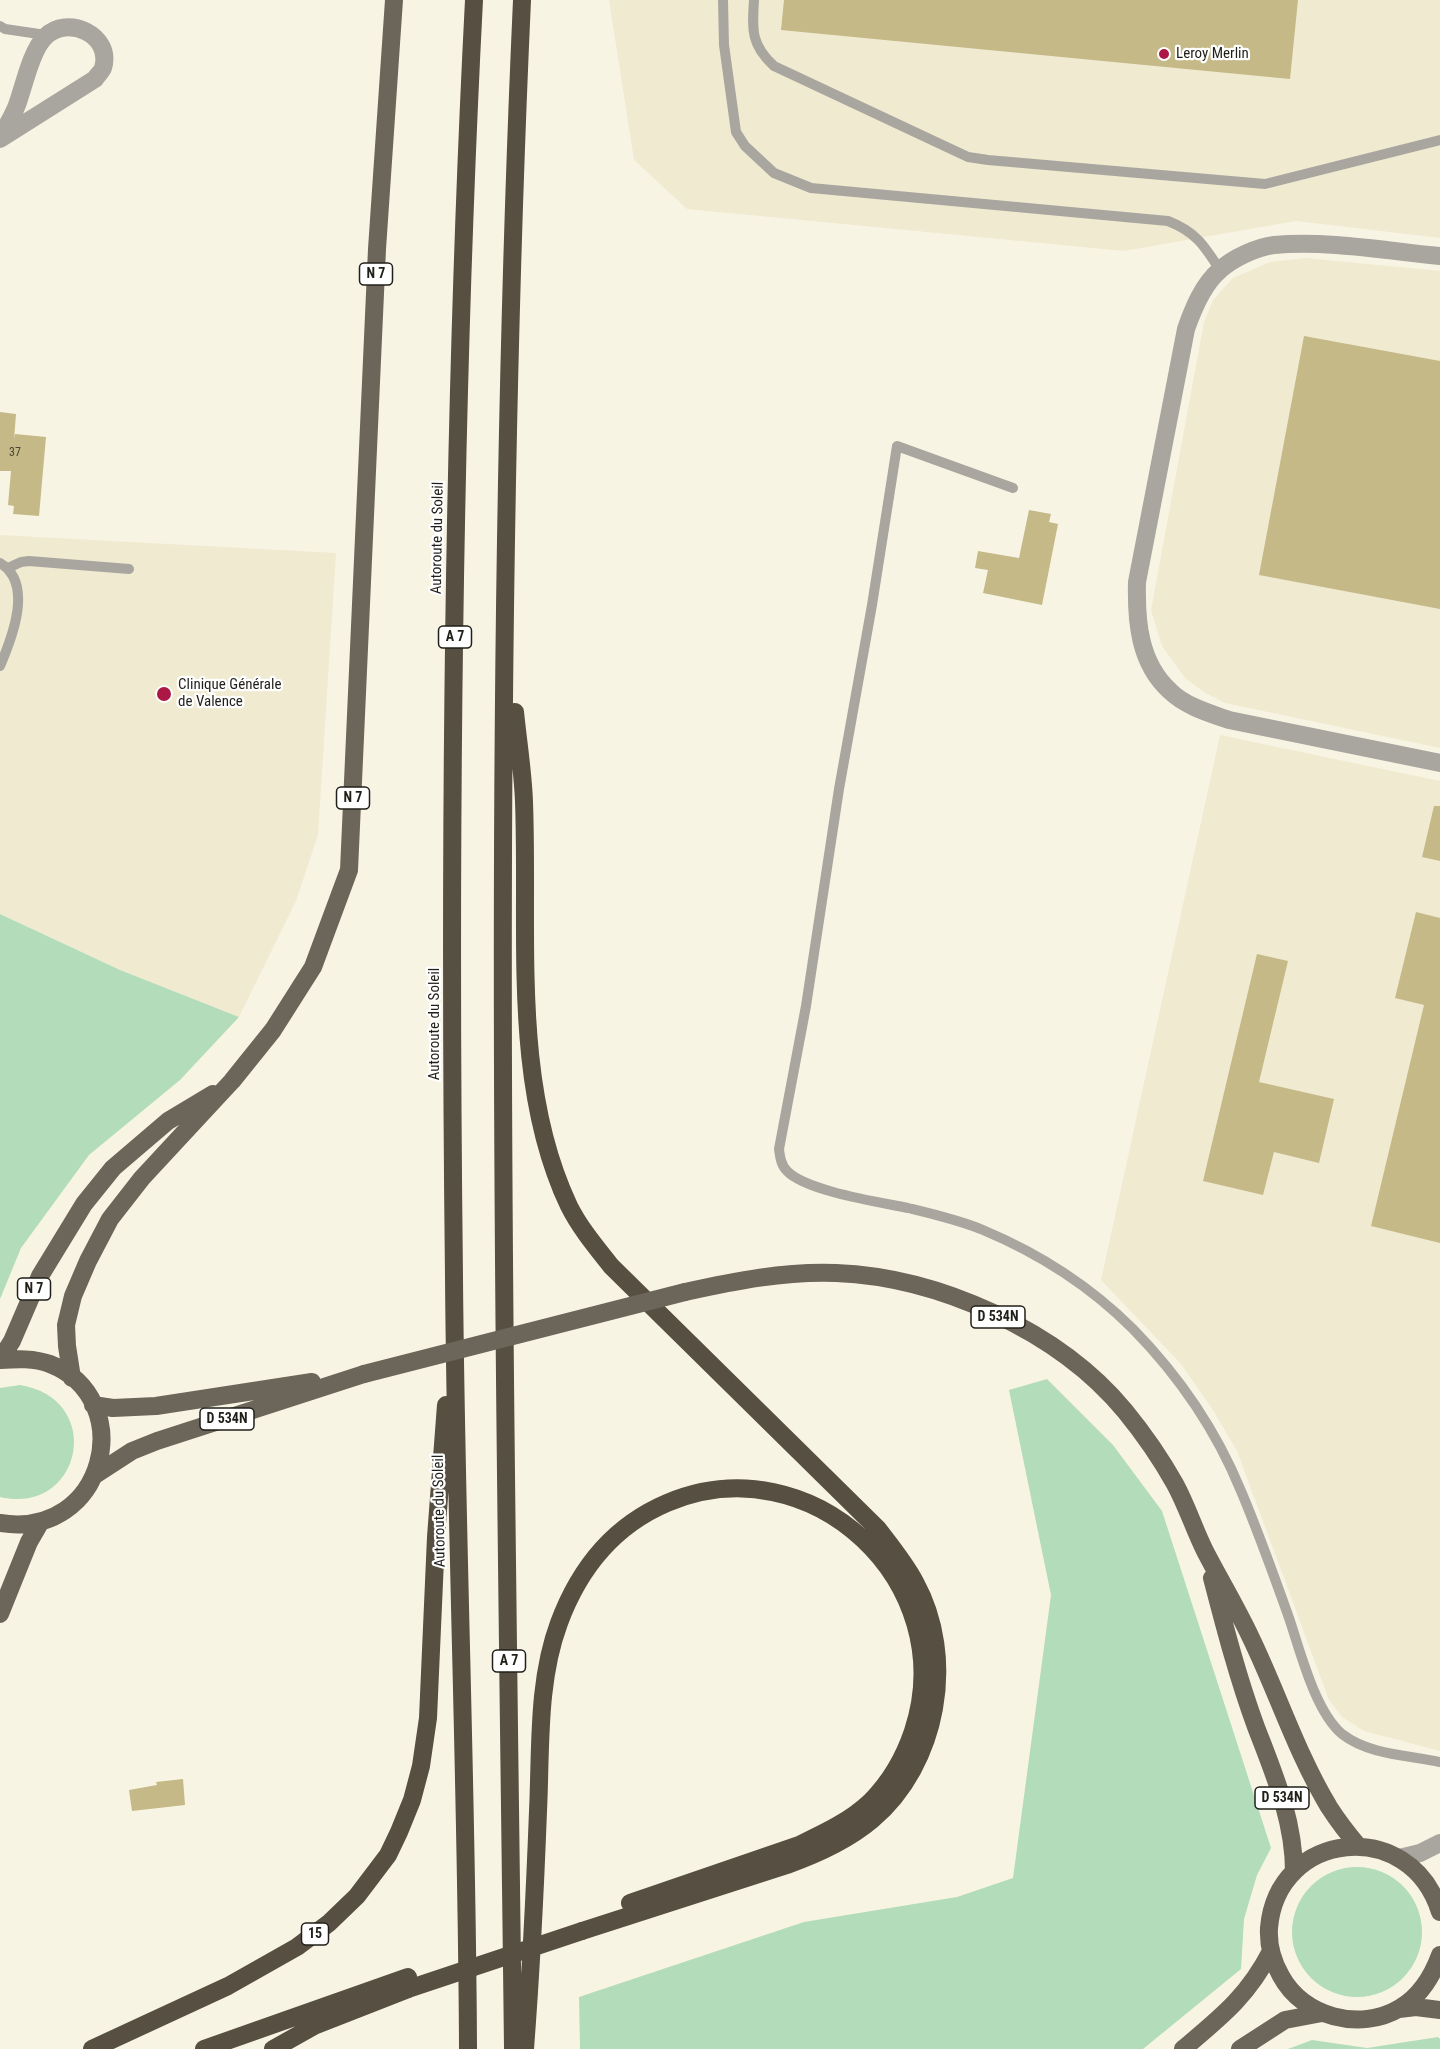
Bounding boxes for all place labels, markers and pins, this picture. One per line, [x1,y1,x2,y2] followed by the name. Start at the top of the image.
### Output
[1176,45,1249,63] place label: Leroy Merlin
[1157,47,1171,61] marker: Leroy Merlin
[178,676,281,711] place label: Clinique Générale de Valence
[155,685,173,703] marker: Clinique Générale de Valence

